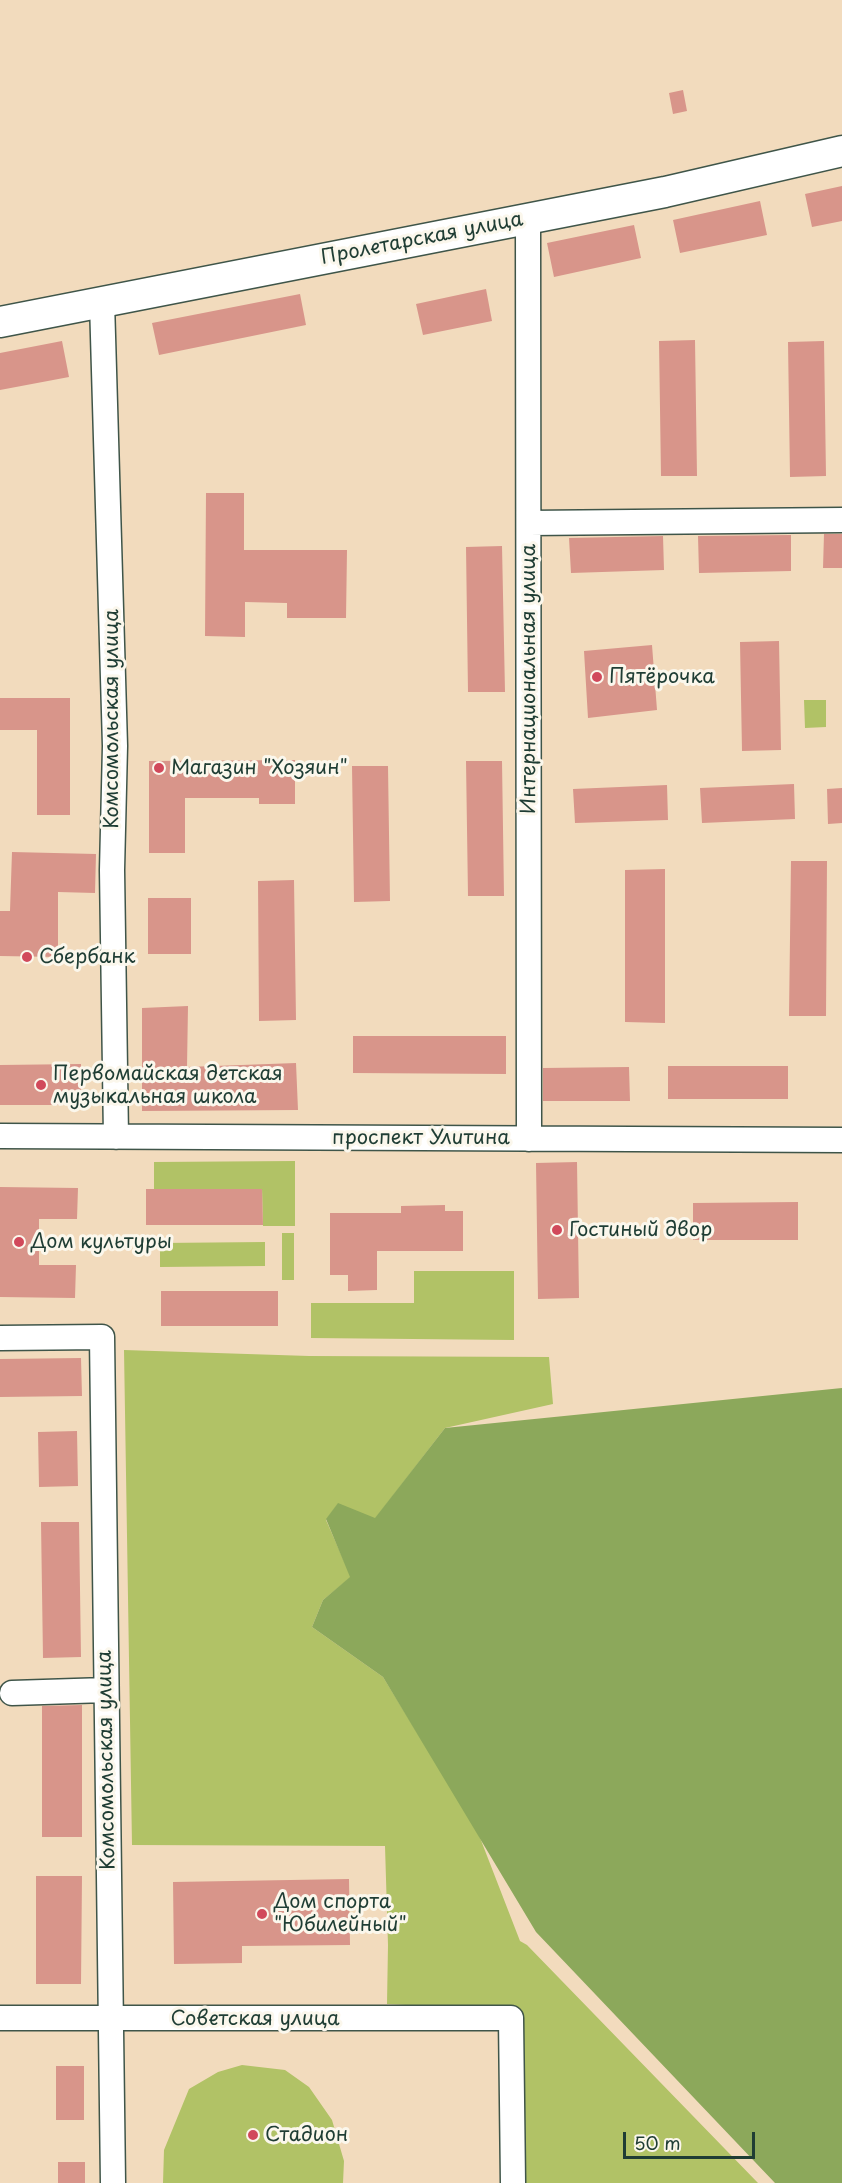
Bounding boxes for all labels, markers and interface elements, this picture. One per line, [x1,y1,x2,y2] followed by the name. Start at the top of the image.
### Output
[319,208,525,270] street label: Пролетарская улица
[517,544,541,814] street label: Интернациональная улица
[100,609,124,829] street label: Комсомольская улица
[609,665,715,689] place label: Пятёрочка
[590,670,604,684] marker: Пятёрочка
[171,756,348,780] place label: Магазин "Хозяин"
[152,761,166,775] marker: Магазин "Хозяин"
[39,945,135,969] place label: Сбербанк
[20,950,34,964] marker: Сбербанк
[53,1062,283,1109] place label: Первомайская детская музыкальная школа
[34,1078,48,1092] marker: Первомайская детская музыкальная школа
[332,1126,510,1150] street label: проспект Улитина
[569,1218,712,1242] place label: Гостиный двор
[550,1223,564,1237] marker: Гостиный двор
[31,1230,172,1254] place label: Дом культуры
[12,1235,26,1249] marker: Дом культуры
[93,1650,121,1870] street label: Комсомольская улица
[274,1890,407,1937] place label: Дом спорта "Юбилейный"
[255,1907,269,1921] marker: Дом спорта "Юбилейный"
[171,2007,339,2031] street label: Советская улица
[626,2120,758,2158] scale bar
[265,2123,348,2147] place label: Стадион
[246,2128,260,2142] marker: Стадион
[634,2129,681,2156] text: 50 m

